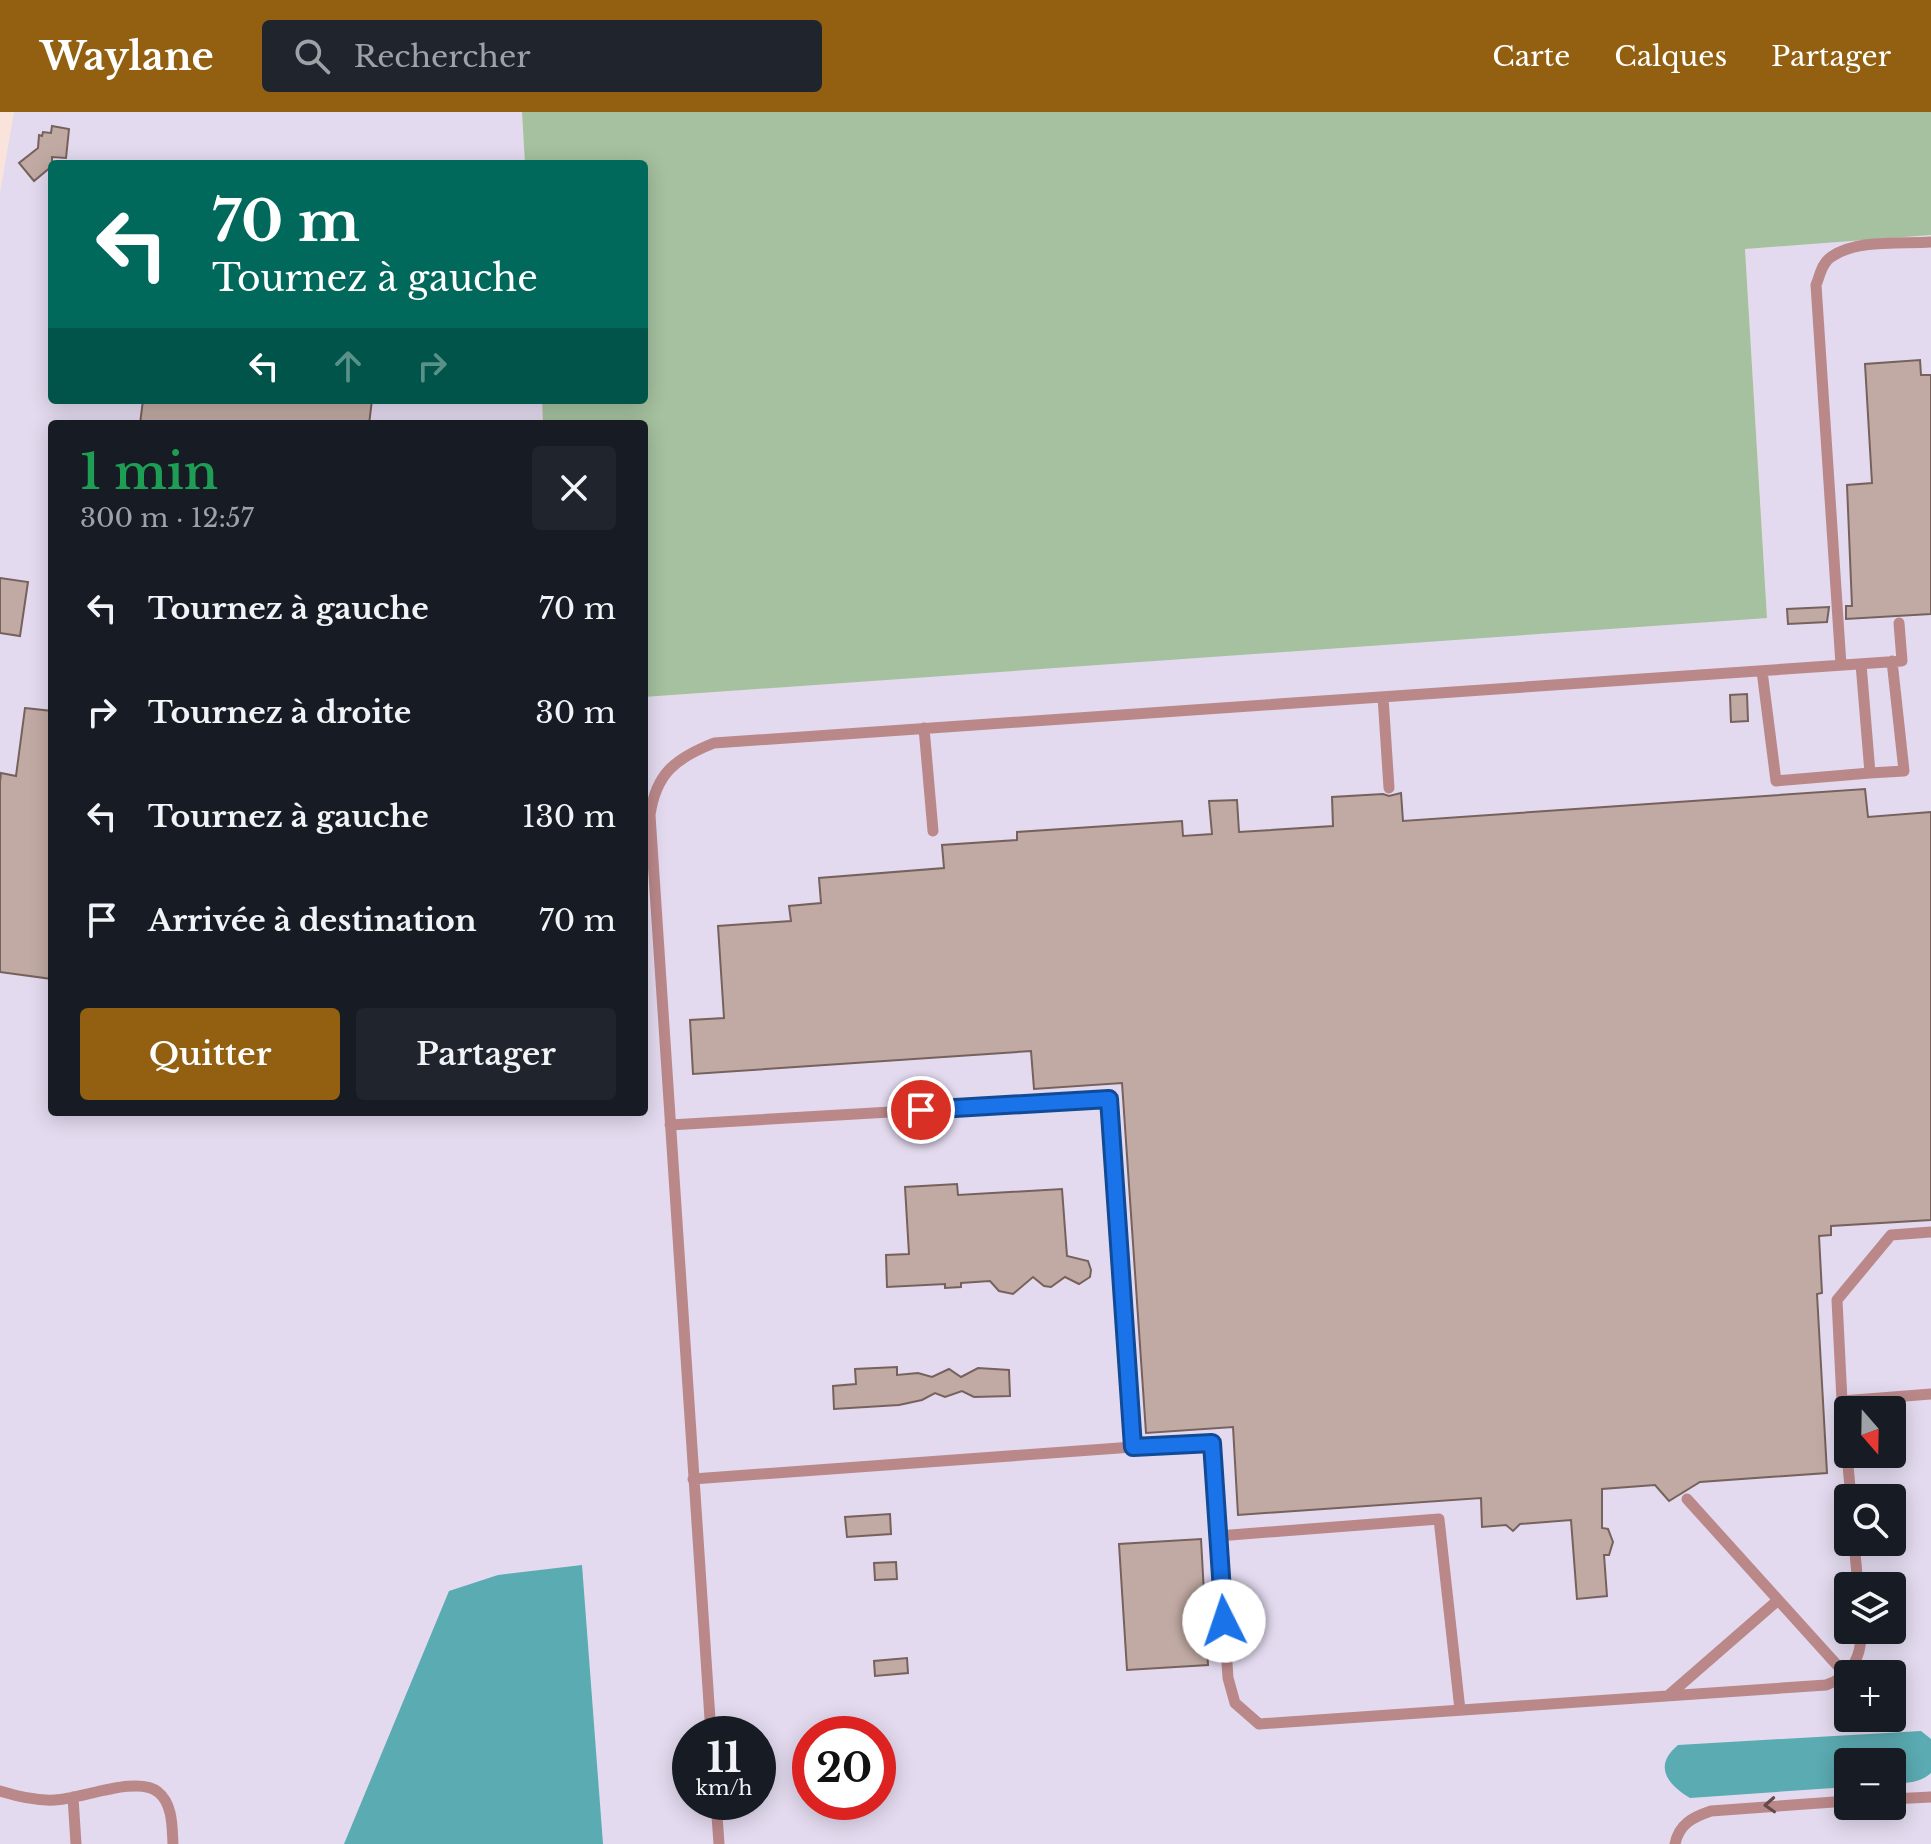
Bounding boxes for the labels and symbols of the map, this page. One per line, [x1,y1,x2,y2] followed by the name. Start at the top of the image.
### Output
[887,1076,955,1144] pin
[1834,1396,1906,1468] north arrow
[1182,1579,1266,1663] position arrow
[792,1716,896,1820] speed limit sign: 20
[1763,1796,1776,1813] one-way arrow

